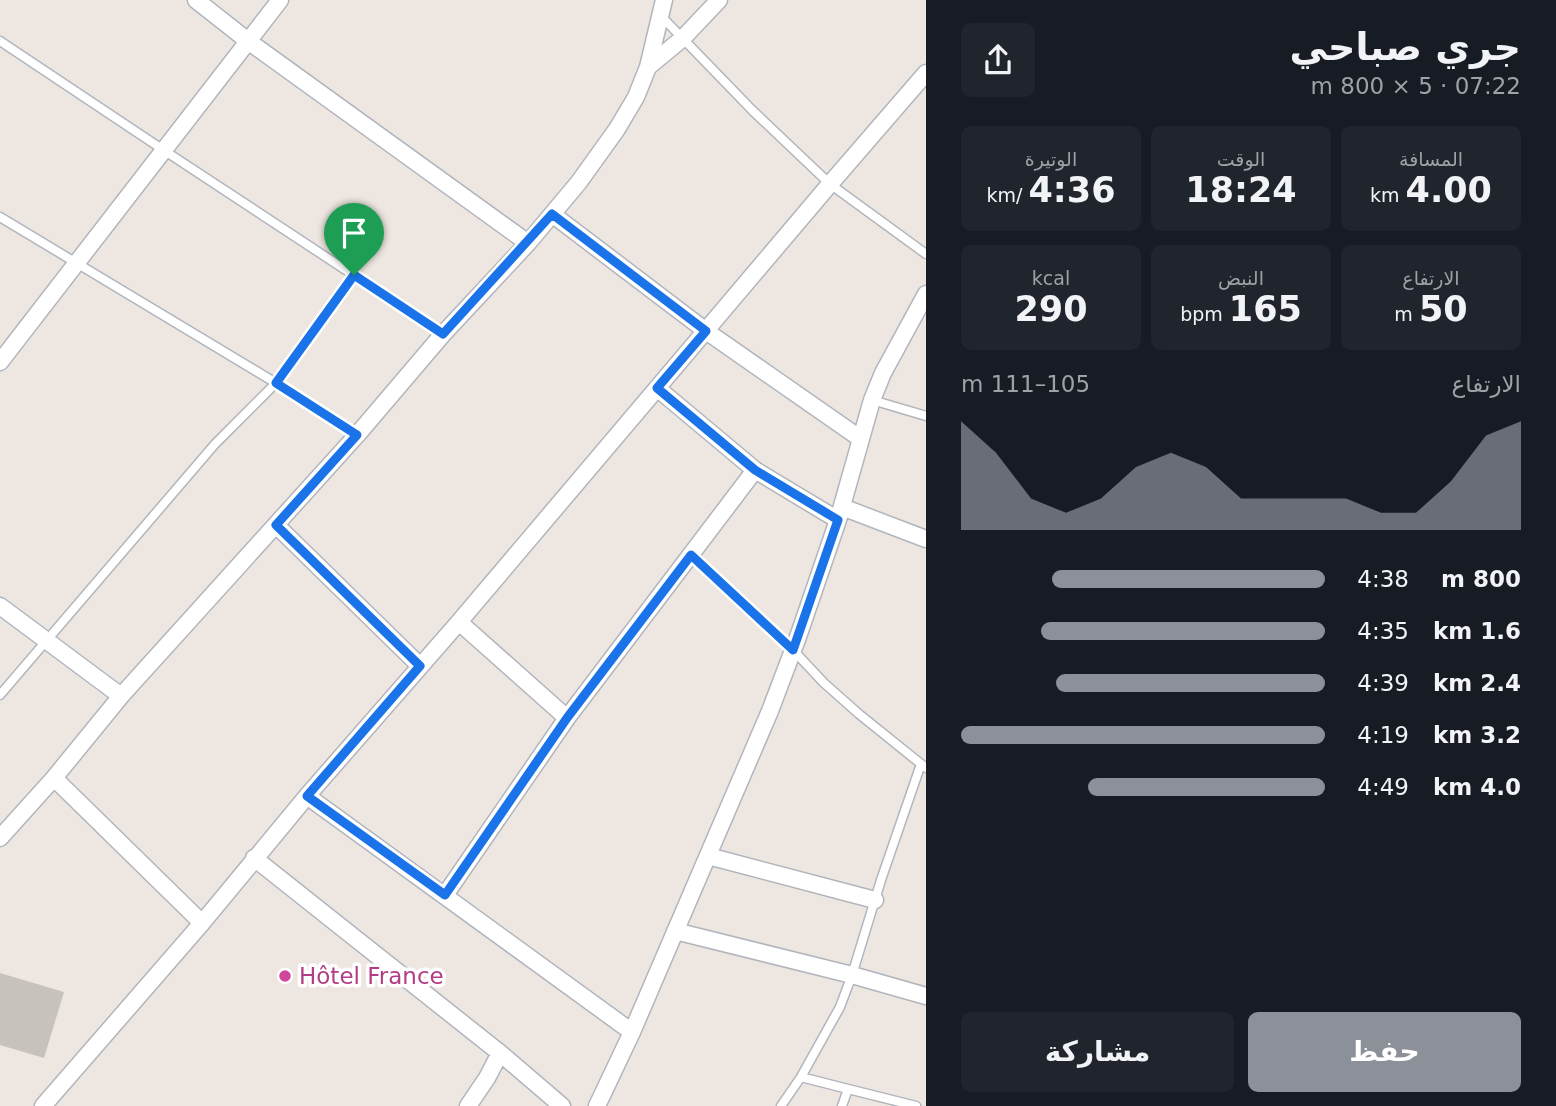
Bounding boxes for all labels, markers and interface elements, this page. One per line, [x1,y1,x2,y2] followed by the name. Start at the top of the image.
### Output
[961,23,1035,97] button: share
[1290,25,1521,69] text: جري صباحي
[1311,73,1521,99] text: 07:22 · 5 × 800 m
[1025,148,1077,170] text: الوتيرة
[1217,148,1265,170] text: الوقت
[1399,148,1463,170] text: المسافة
[1028,170,1116,210] text: 4:36
[1185,170,1297,210] text: 18:24
[1406,170,1492,210] text: 4.00
[986,184,1028,206] text: /km
[1370,184,1406,206] text: km
[324,203,384,275] pin
[335,214,373,252] icon: arrive
[1032,267,1070,289] text: kcal
[1218,267,1264,289] text: النبض
[1402,267,1460,289] text: الارتفاع
[1014,289,1088,329] text: 290
[1229,289,1302,329] text: 165
[1419,289,1468,329] text: 50
[1180,303,1229,325] text: bpm
[1394,303,1419,325] text: m
[961,371,1090,397] text: 105–111 m
[1452,371,1521,397] text: الارتفاع
[1357,566,1409,592] text: 4:38
[1441,566,1521,592] text: 800 m
[1357,618,1409,644] text: 4:35
[1433,618,1521,644] text: 1.6 km
[1357,670,1409,696] text: 4:39
[1433,670,1521,696] text: 2.4 km
[1357,722,1409,748] text: 4:19
[1433,722,1521,748] text: 3.2 km
[1357,774,1409,800] text: 4:49
[1433,774,1521,800] text: 4.0 km
[299,963,444,989] place label: Hôtel France
[277,968,293,984] marker: Hôtel France
[961,1012,1234,1092] button: مشاركة
[1248,1012,1521,1092] button: حفظ

